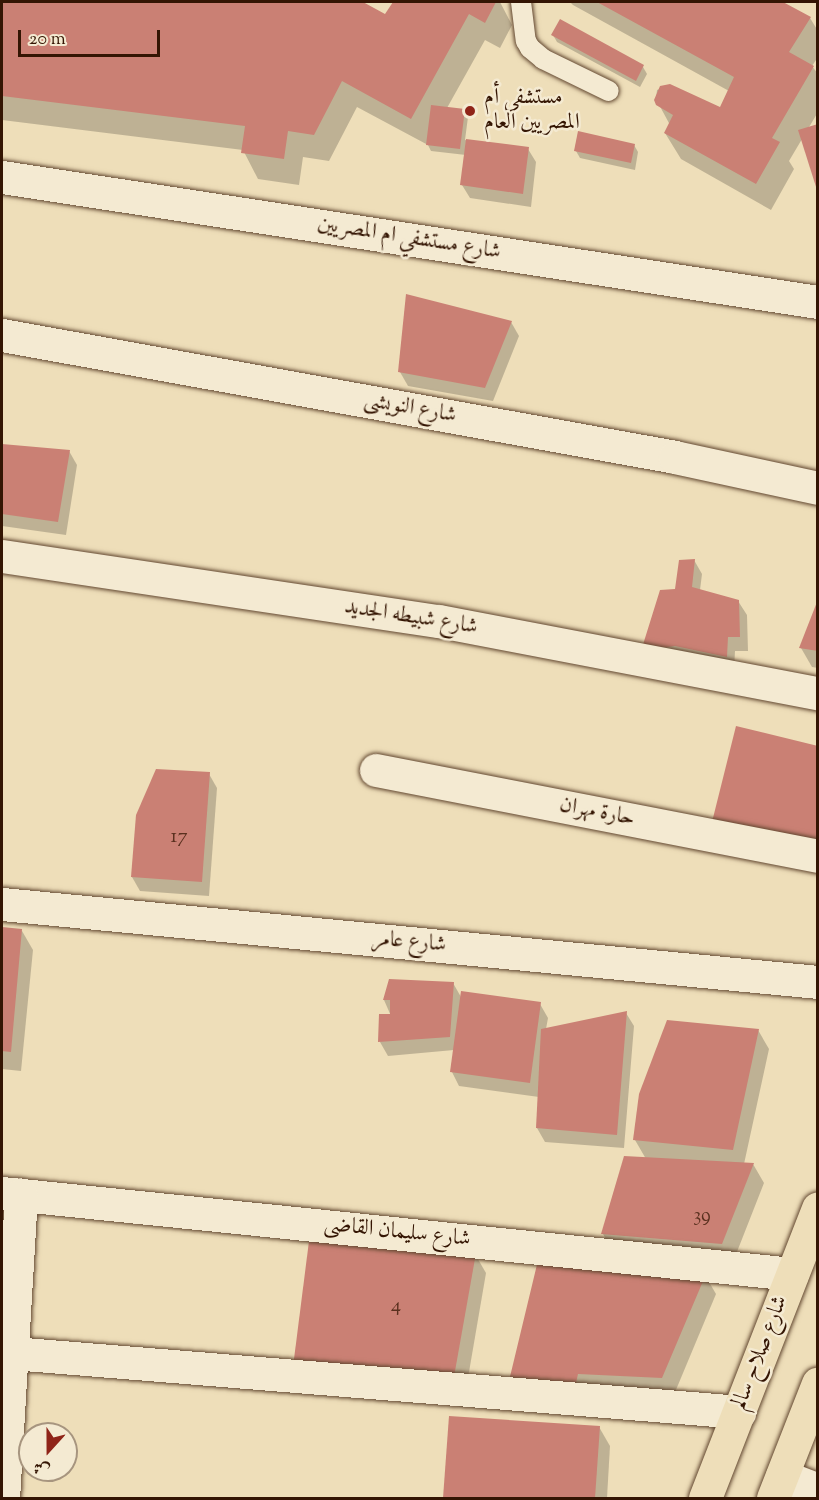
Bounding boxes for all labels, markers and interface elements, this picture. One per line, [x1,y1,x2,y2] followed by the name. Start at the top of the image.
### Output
[21,18,164,56] scale bar
[29,27,66,53] text: 20 m
[484,85,580,136] place label: مستشفى أم المصريين العام
[461,102,479,120] marker: مستشفى أم المصريين العام
[315,211,503,267] street label: شارع مستشفي ام المصريين
[362,388,458,430] street label: شارع النويشى
[342,594,480,642] street label: شارع شبيطه الجديد
[557,793,637,833] street label: حارة مهران
[171,825,187,849] house number: 17
[371,927,447,959] street label: شارع عامر
[693,1204,711,1228] house number: 39
[322,1212,472,1254] street label: شارع سليمان القاضى
[727,1292,795,1414] street label: شارع صلاح سالم
[391,1294,401,1318] house number: 4
[18,1422,78,1482] north arrow
[31,1454,54,1481] text: ش

